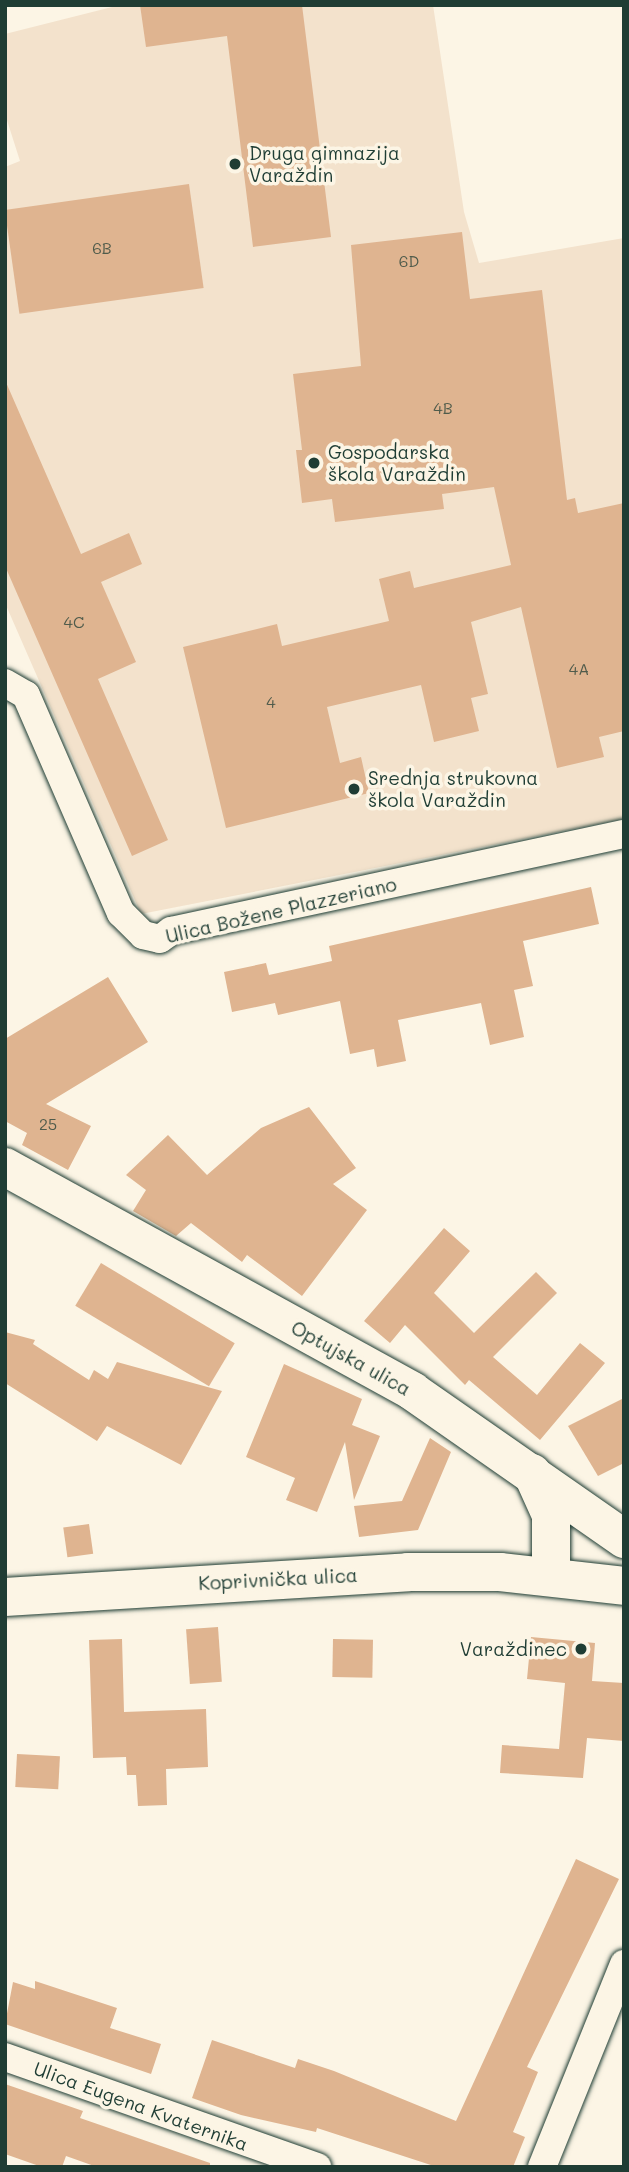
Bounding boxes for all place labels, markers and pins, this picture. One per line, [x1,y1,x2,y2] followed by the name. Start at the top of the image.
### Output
[249,142,400,186] place label: Druga gimnazija Varaždin
[227,156,243,172] marker: Druga gimnazija Varaždin
[328,441,466,485] place label: Gospodarska škola Varaždin
[306,455,322,471] marker: Gospodarska škola Varaždin
[368,767,538,811] place label: Srednja strukovna škola Varaždin
[346,781,362,797] marker: Srednja strukovna škola Varaždin
[460,1638,567,1660] place label: Varaždinec
[573,1641,589,1657] marker: Varaždinec

